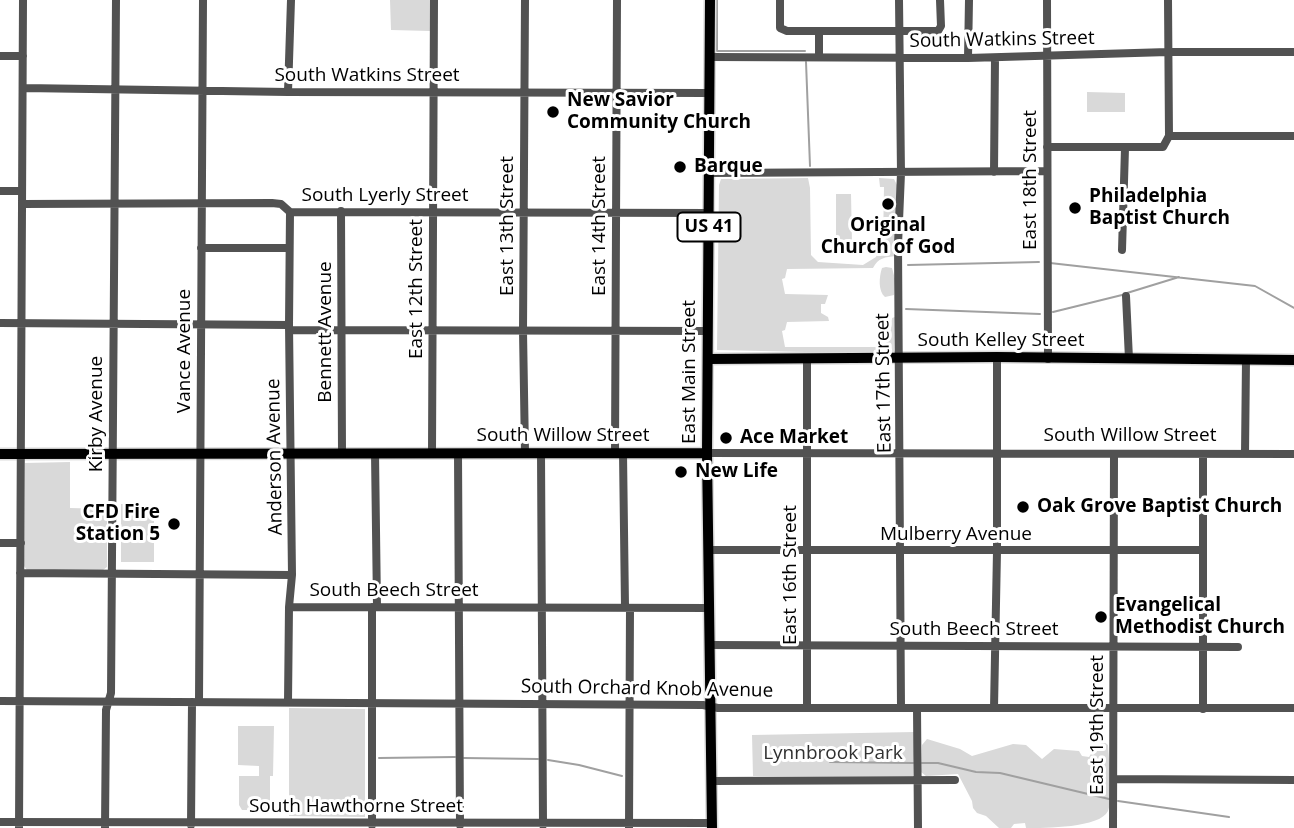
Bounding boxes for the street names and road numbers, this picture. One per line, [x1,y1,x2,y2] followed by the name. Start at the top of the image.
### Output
[909,27,1095,53] street label: South Watkins Street
[274,65,460,87] street label: South Watkins Street
[1020,110,1042,250] street label: East 18th Street
[497,156,519,296] street label: East 13th Street
[589,156,611,296] street label: East 14th Street
[301,185,469,207] street label: South Lyerly Street
[678,212,740,242] road number: US 41
[406,219,428,359] street label: East 12th Street
[315,261,337,403] street label: Bennett Avenue
[174,289,196,413] street label: Vance Avenue
[679,300,701,444] street label: East Main Street
[871,313,897,453] street label: East 17th Street
[918,330,1084,352] street label: South Kelley Street
[86,356,108,472] street label: Kirby Avenue
[262,378,288,536] street label: Anderson Avenue
[477,425,649,447] street label: South Willow Street
[1044,425,1216,447] street label: South Willow Street
[780,505,802,645] street label: East 16th Street
[880,524,1032,546] street label: Mulberry Avenue
[309,580,479,602] street label: South Beech Street
[889,619,1059,641] street label: South Beech Street
[1087,655,1109,795] street label: East 19th Street
[521,675,773,703] street label: South Orchard Knob Avenue
[249,796,463,818] street label: South Hawthorne Street

